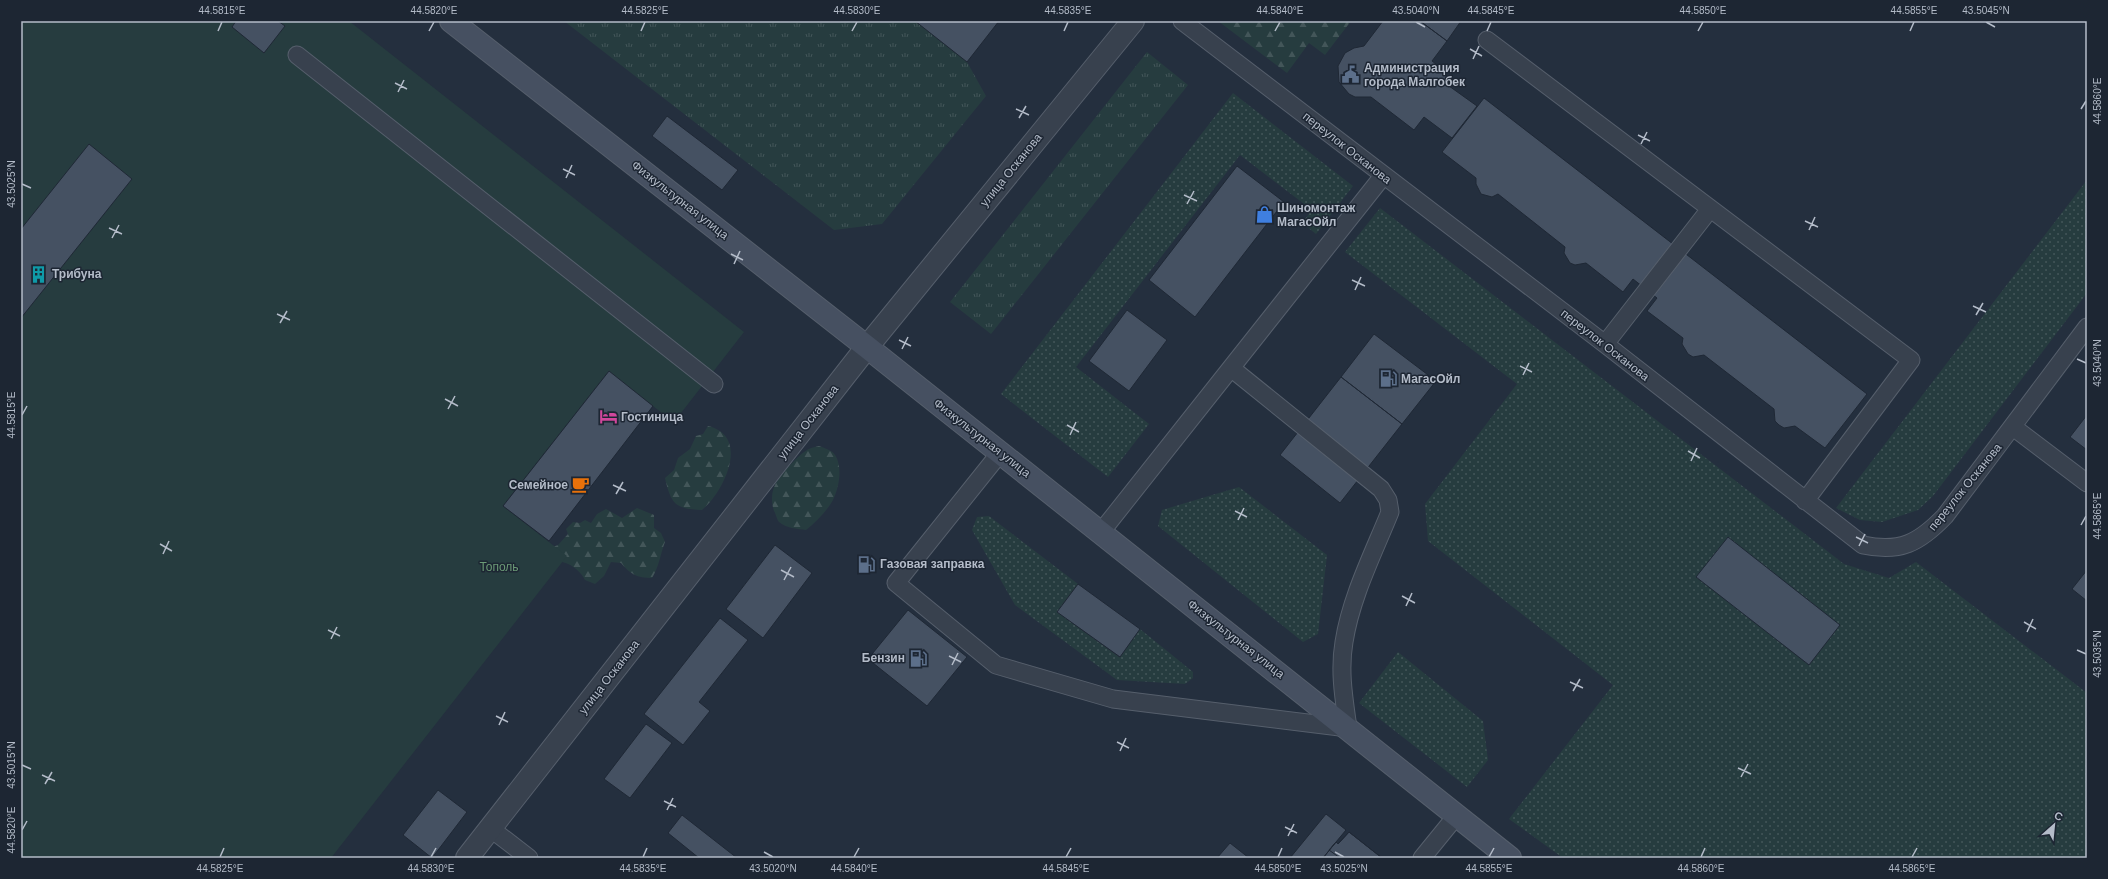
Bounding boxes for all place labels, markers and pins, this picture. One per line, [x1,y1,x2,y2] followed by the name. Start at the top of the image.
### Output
[1364,61,1466,89] place label: Администрация города Малгобек
[1341,65,1361,85] public building icon: Администрация города Малгобек
[1277,201,1356,229] place label: Шиномонтаж МагасОйл
[1254,205,1274,225] shop icon: Шиномонтаж МагасОйл
[29,264,49,284] building icon: Трибуна
[52,267,102,281] place label: Трибуна
[1378,369,1398,389] fuel station icon: МагасОйл
[1401,372,1461,386] place label: МагасОйл
[598,407,618,427] hotel icon: Гостиница
[621,410,683,424] place label: Гостиница
[571,475,591,495] cafe icon: Семейное
[509,478,568,492] place label: Семейное
[857,554,877,574] fuel station icon: Газовая заправка
[880,557,985,571] place label: Газовая заправка
[908,648,928,668] fuel station icon: Бензин
[862,651,905,665] place label: Бензин

